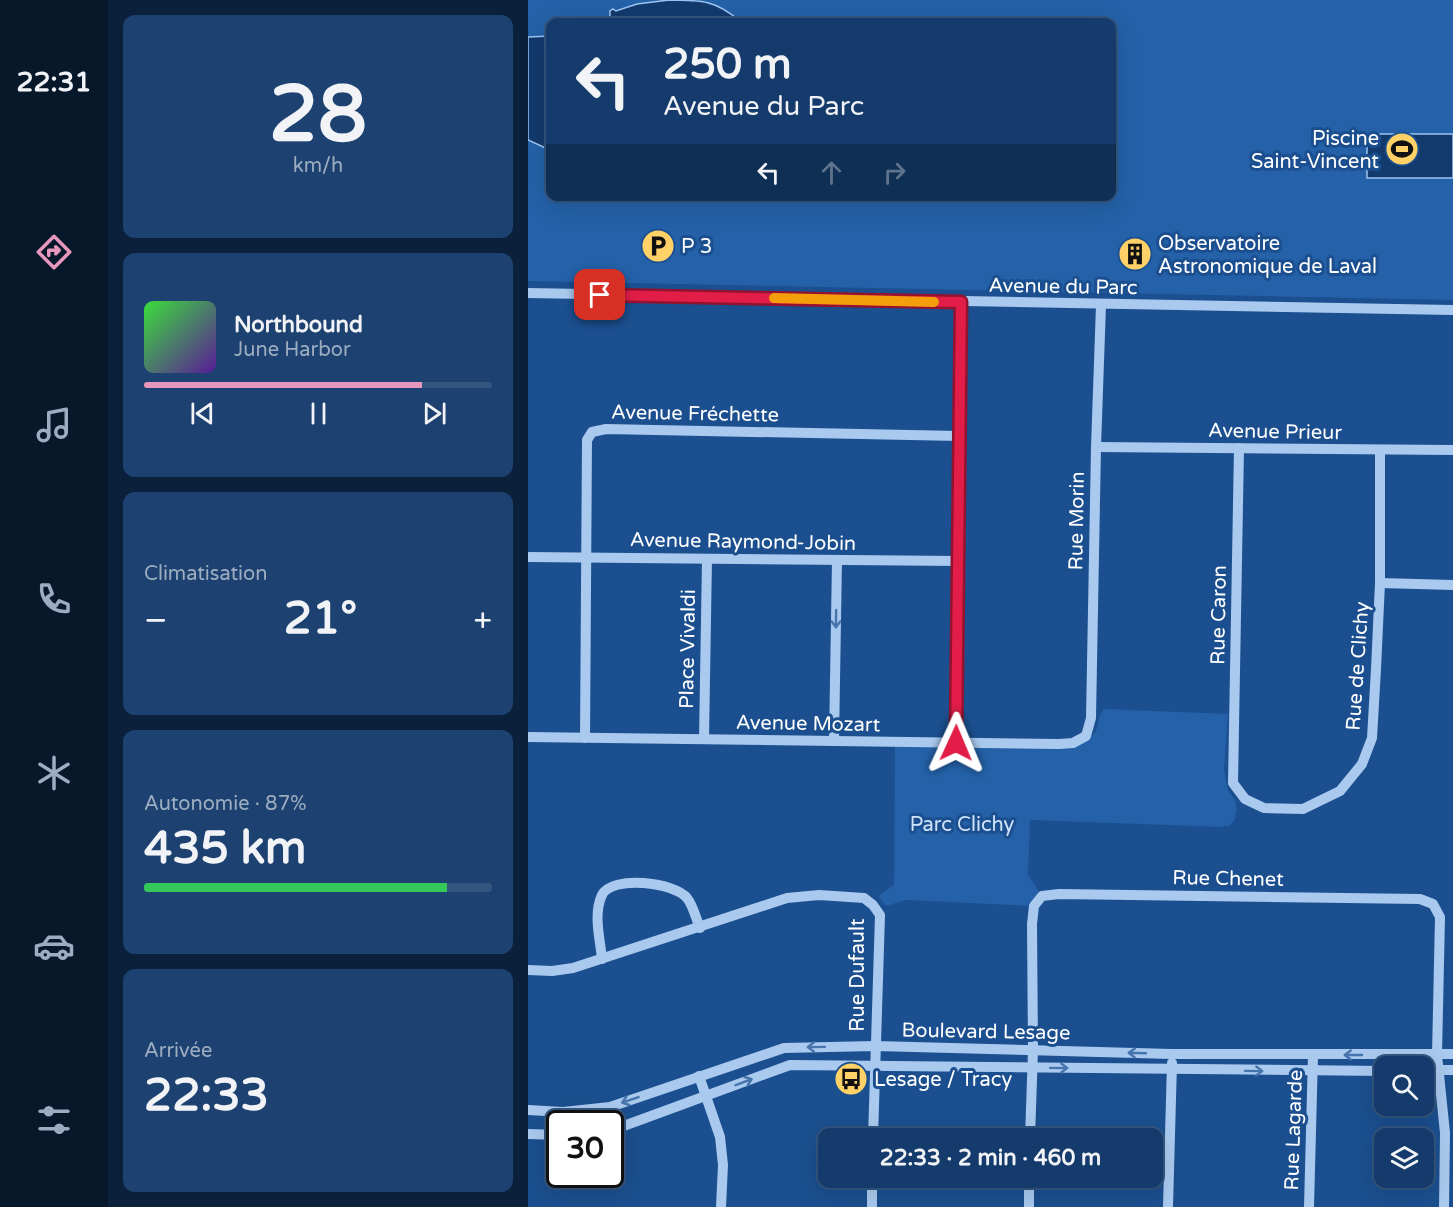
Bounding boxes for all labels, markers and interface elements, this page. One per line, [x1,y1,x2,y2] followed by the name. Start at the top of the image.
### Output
[663,39,792,90] text: 250 m
[564,42,642,120] icon: left
[17,66,91,99] text: 22:31
[269,68,367,162] text: 28
[663,90,864,123] text: Avenue du Parc
[1251,127,1379,174] place label: Piscine Saint-Vincent
[1384,131,1420,167] sports icon: Piscine Saint-Vincent
[293,154,343,178] text: km/h
[752,156,785,189] icon: left
[815,156,848,189] icon: ahead
[878,156,911,189] icon: right
[640,228,676,264] parking icon: P 3
[33,231,75,273] icon: directions
[1158,232,1377,279] place label: Observatoire Astronomique de Laval
[681,235,712,259] place label: P 3
[1117,236,1153,272] building icon: Observatoire Astronomique de Laval
[574,269,625,320] pin
[988,274,1138,300] street label: Avenue du Parc
[583,278,616,311] icon: arrive
[234,312,363,338] text: Northbound
[234,338,351,362] text: June Harbor
[186,397,219,430] icon: previous
[302,397,335,430] icon: pause
[418,397,451,430] icon: next
[611,401,779,427] street label: Avenue Fréchette
[33,404,75,446] icon: music
[1208,419,1342,445] street label: Avenue Prieur
[1064,471,1090,571] street label: Rue Morin
[630,528,856,556] street label: Avenue Raymond-Jobin
[144,562,267,586] text: Climatisation
[1206,565,1232,665] street label: Rue Caron
[33,578,75,620] icon: phone
[675,589,701,709] street label: Place Vivaldi
[284,592,357,646] text: 21°
[1342,600,1374,731] street label: Rue de Clichy
[144,601,168,640] text: −
[473,601,492,640] text: +
[830,608,842,628] one-way arrow
[736,711,881,737] street label: Avenue Mozart
[924,711,988,775] position arrow
[33,752,75,794] icon: climate
[144,792,306,816] text: Autonomie · 87%
[910,813,1015,837] park label: Parc Clichy
[144,822,306,876] text: 435 km
[1172,866,1284,892] street label: Rue Chenet
[846,918,870,1032] street label: Rue Dufault
[33,925,75,967] icon: car
[901,1019,1071,1045] street label: Boulevard Lesage
[144,1039,212,1063] text: Arrivée
[807,1042,827,1053] one-way arrow
[1127,1047,1147,1058] one-way arrow
[1343,1049,1363,1061] one-way arrow
[1374,1056,1434,1188] map controls
[1374,1056,1434,1116] button: search
[833,1061,869,1097] bus stop icon: Lesage / Tracy
[1048,1062,1068,1074] one-way arrow
[1243,1065,1263,1077] one-way arrow
[874,1068,1012,1092] place label: Lesage / Tracy
[144,1069,269,1123] text: 22:33
[1280,1069,1308,1191] street label: Rue Lagarde
[734,1076,753,1087] one-way arrow
[621,1095,640,1106] one-way arrow
[33,1099,75,1141] icon: filters
[546,1110,624,1188] speed limit sign: 30
[1374,1128,1434,1188] button: layers
[880,1145,1101,1171] text: 22:33 · 2 min · 460 m

